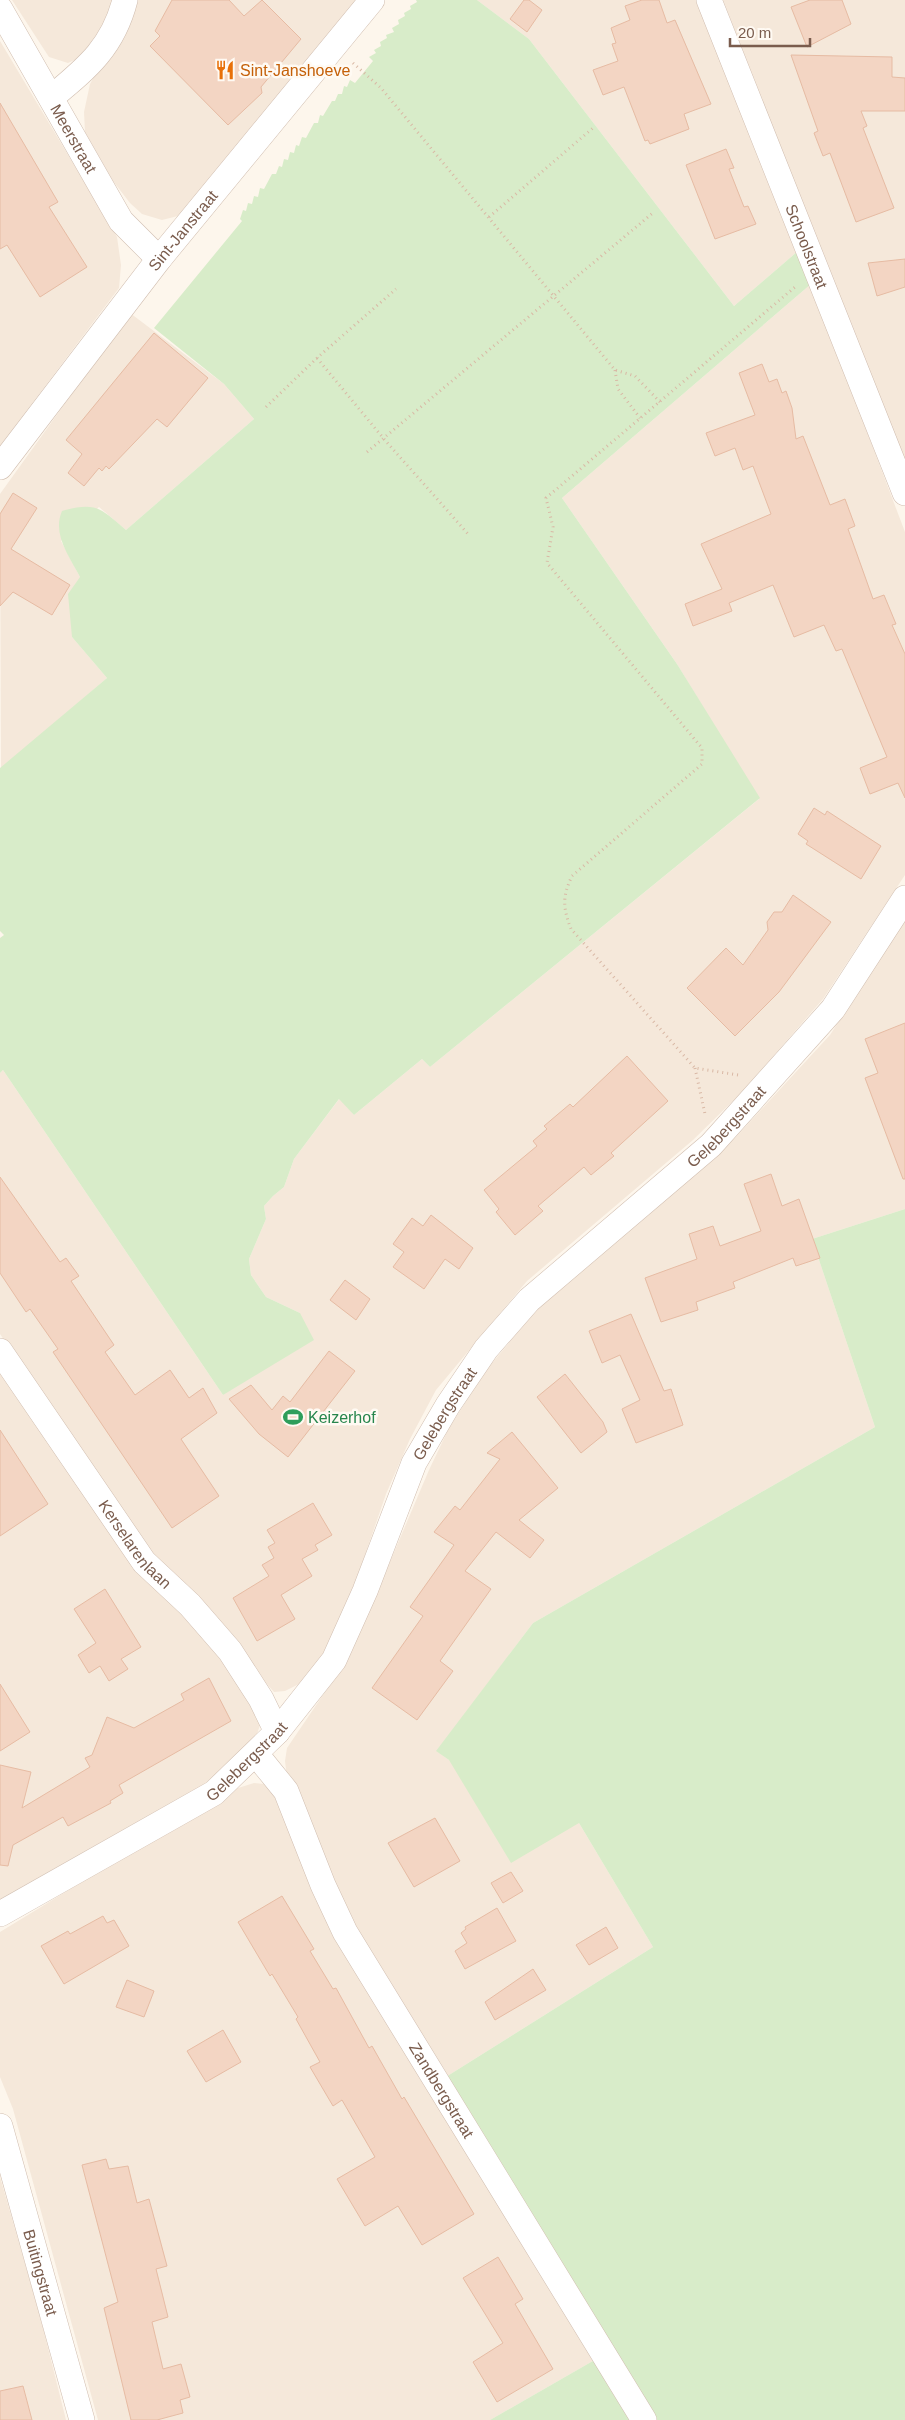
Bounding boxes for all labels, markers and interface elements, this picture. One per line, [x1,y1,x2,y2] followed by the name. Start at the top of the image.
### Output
[730,15,810,47] scale bar
[738,24,771,41] text: 20 m
[214,59,236,81] restaurant icon: Sint-Janshoeve
[240,62,350,79] place label: Sint-Janshoeve
[48,101,100,176] street label: Meerstraat
[145,186,221,274] street label: Sint-Janstraat
[783,202,831,291] street label: Schoolstraat
[683,1082,769,1170] street label: Gelebergstraat
[409,1364,480,1463] street label: Gelebergstraat
[282,1406,304,1428] sports icon: Keizerhof
[308,1409,376,1426] place label: Keizerhof
[96,1497,175,1592] street label: Kerselarenlaan
[203,1718,290,1804] street label: Gelebergstraat
[406,2039,478,2141] street label: Zandbergstraat
[21,2227,61,2318] street label: Buitingstraat

